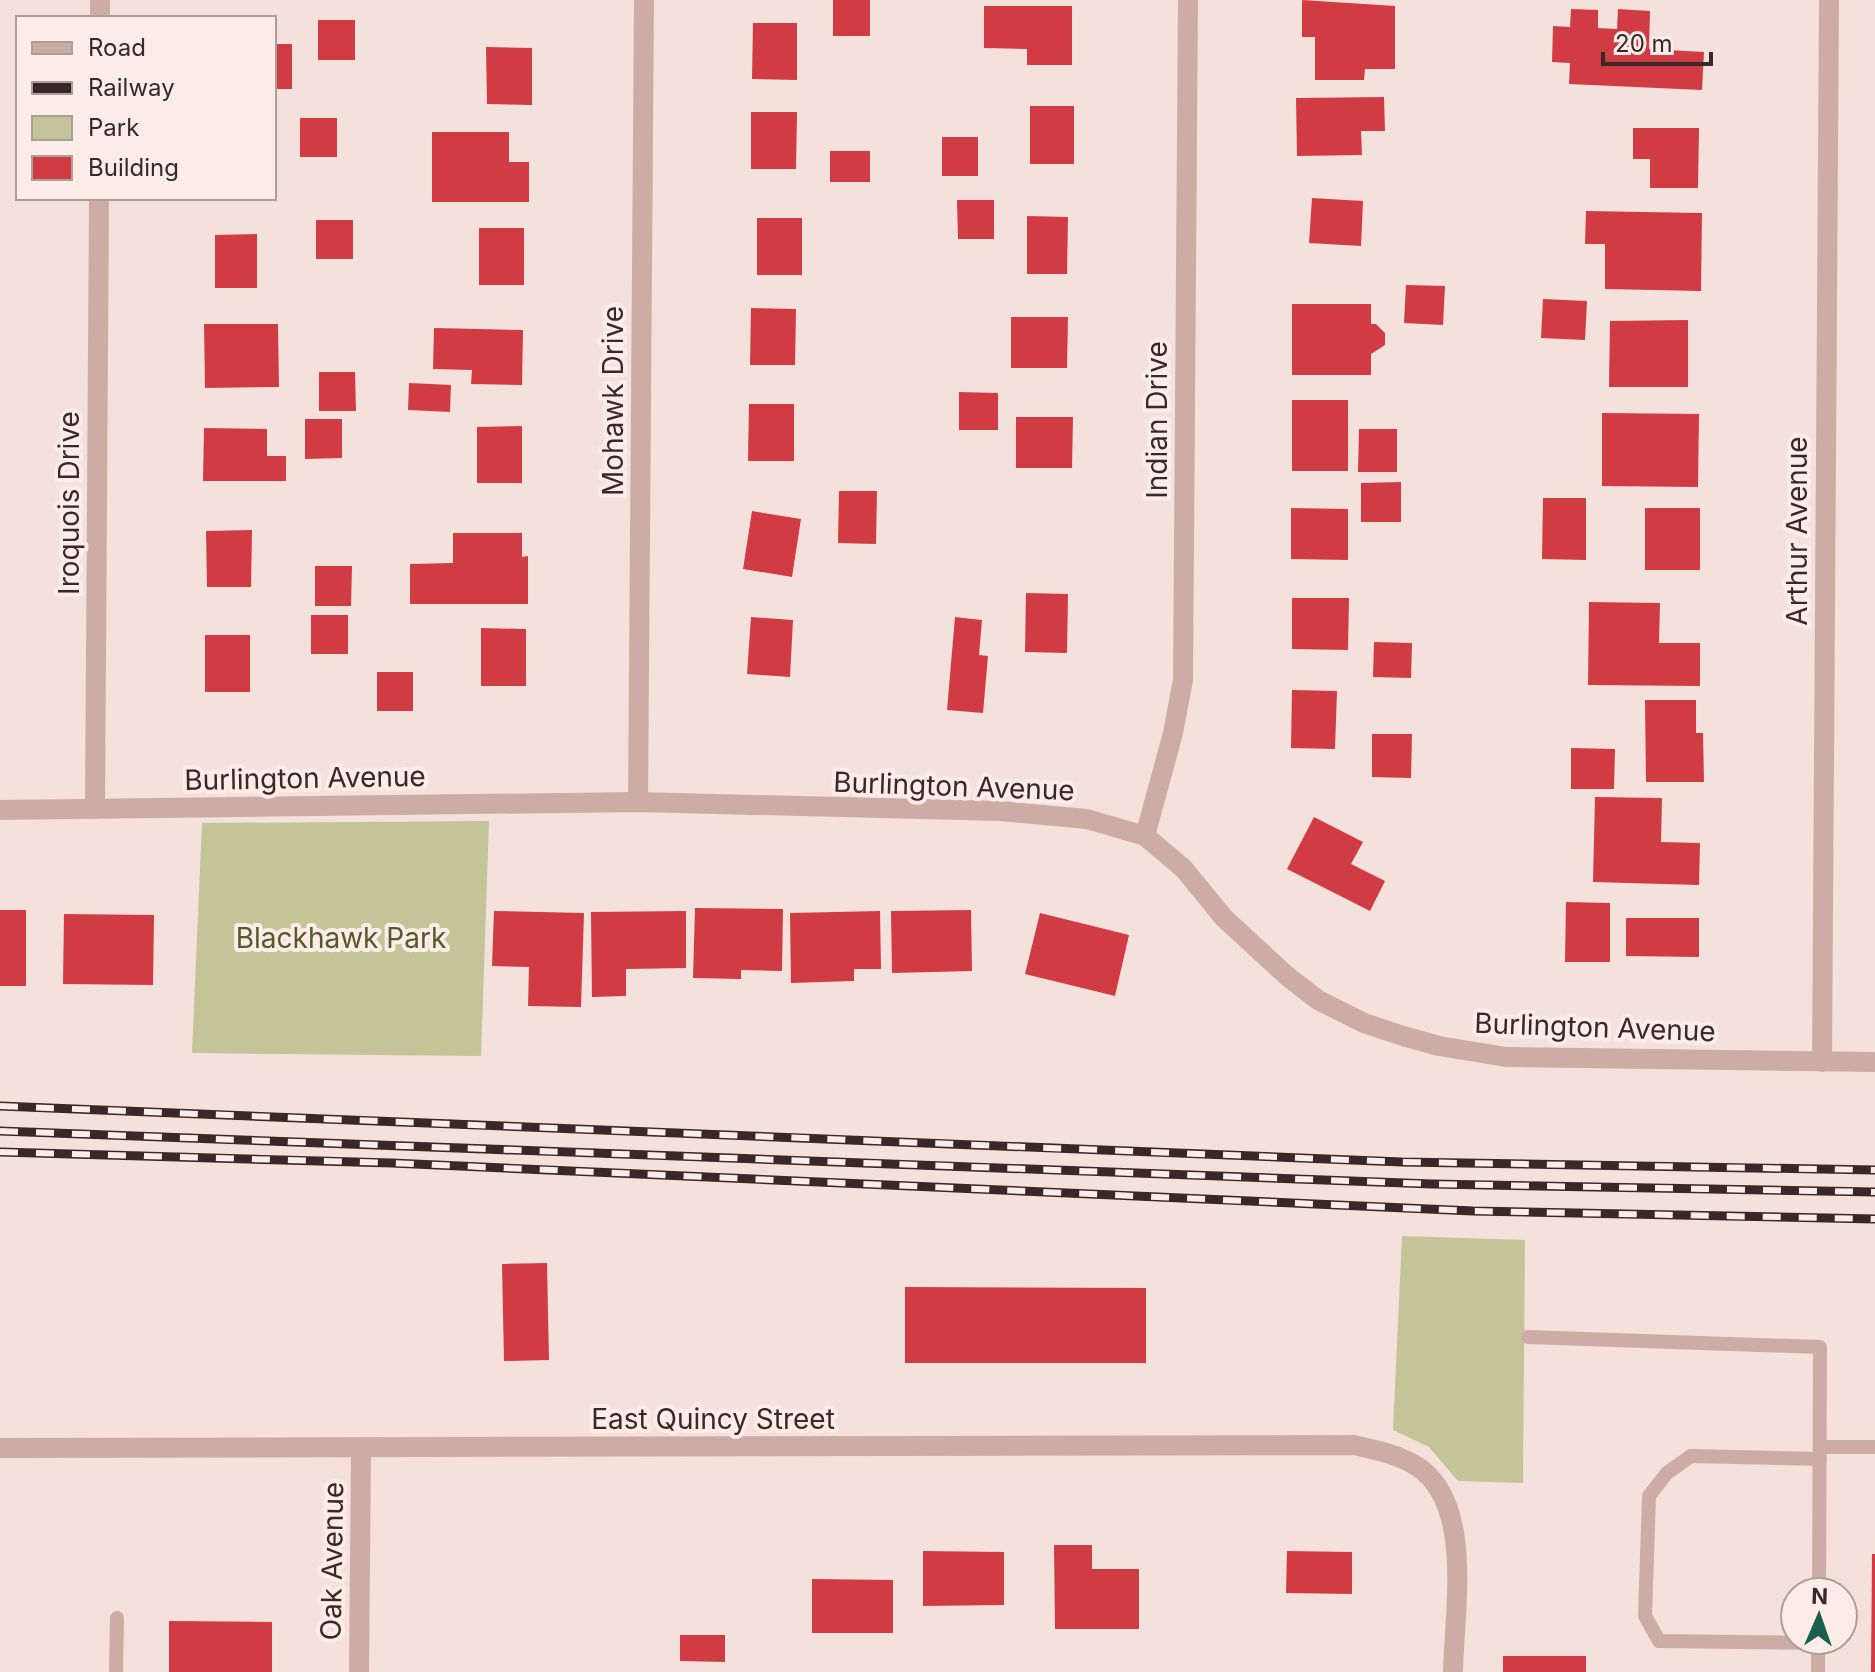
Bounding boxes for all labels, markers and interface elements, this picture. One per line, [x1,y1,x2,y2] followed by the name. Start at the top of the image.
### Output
[16,16,276,200] legend
[1603,16,1711,66] scale bar
[1615,29,1673,58] text: 20 m
[88,33,146,62] text: Road
[88,73,175,102] text: Railway
[88,113,139,142] text: Park
[88,153,179,182] text: Building
[596,306,630,496] street label: Mohawk Drive
[1140,341,1174,499] street label: Indian Drive
[52,411,86,595] street label: Iroquois Drive
[1780,436,1814,626] street label: Arthur Avenue
[184,759,426,797] street label: Burlington Avenue
[833,765,1075,807] street label: Burlington Avenue
[236,921,446,955] park label: Blackhawk Park
[1474,1006,1716,1048] street label: Burlington Avenue
[591,1402,835,1436] street label: East Quincy Street
[314,1481,350,1641] street label: Oak Avenue
[1779,1576,1859,1656] north arrow
[1811,1583,1829,1609] text: N

